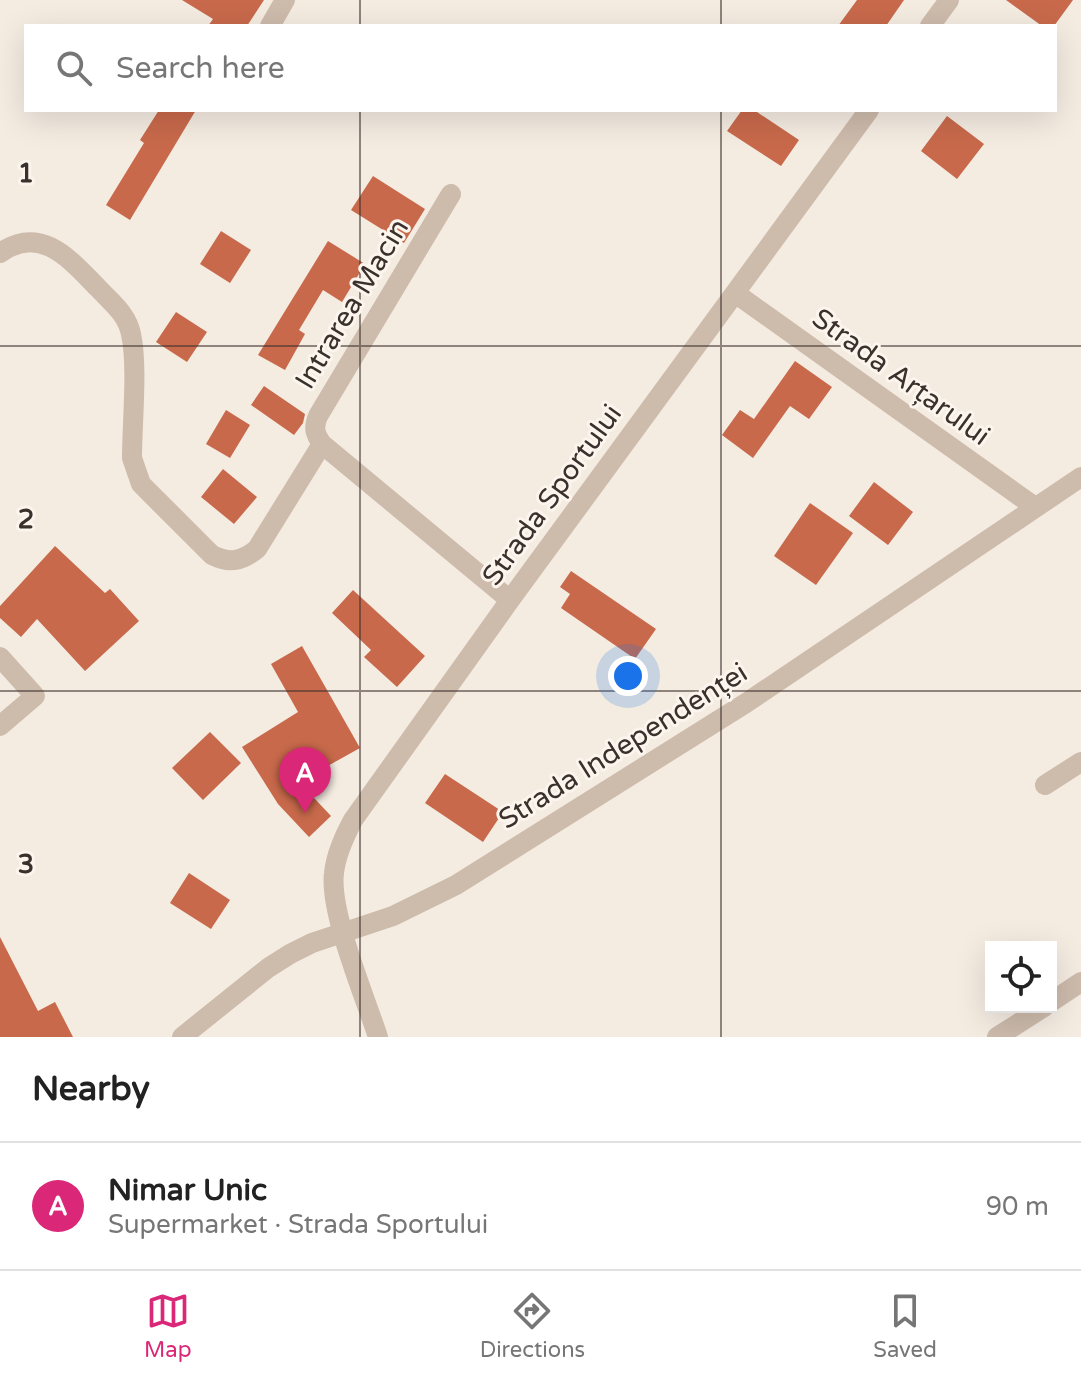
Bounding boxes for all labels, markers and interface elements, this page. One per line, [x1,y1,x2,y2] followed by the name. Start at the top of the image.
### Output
[24,24,1057,112] search box
[52,46,96,90] icon: search
[116,50,285,87] text: Search here
[18,158,34,189] text: 1
[288,213,416,395] street label: Intrarea Macin
[806,301,996,453] street label: Strada Arțarului
[475,398,629,592] street label: Strada Sportului
[18,504,34,535] text: 2
[492,656,754,836] street label: Strada Independenței
[608,656,648,696] your location
[279,747,331,813] pin: A
[18,849,34,880] text: 3
[985,941,1057,1013] map controls
[985,941,1057,1013] button: locate
[32,1069,150,1110] text: Nearby
[108,1172,267,1209] text: Nimar Unic
[48,1191,68,1222] text: A
[986,1191,1049,1222] text: 90 m
[108,1209,488,1240] text: Supermarket · Strada Sportului
[144,1289,192,1363] tab: Map
[480,1289,585,1363] tab: Directions
[873,1289,937,1363] tab: Saved

